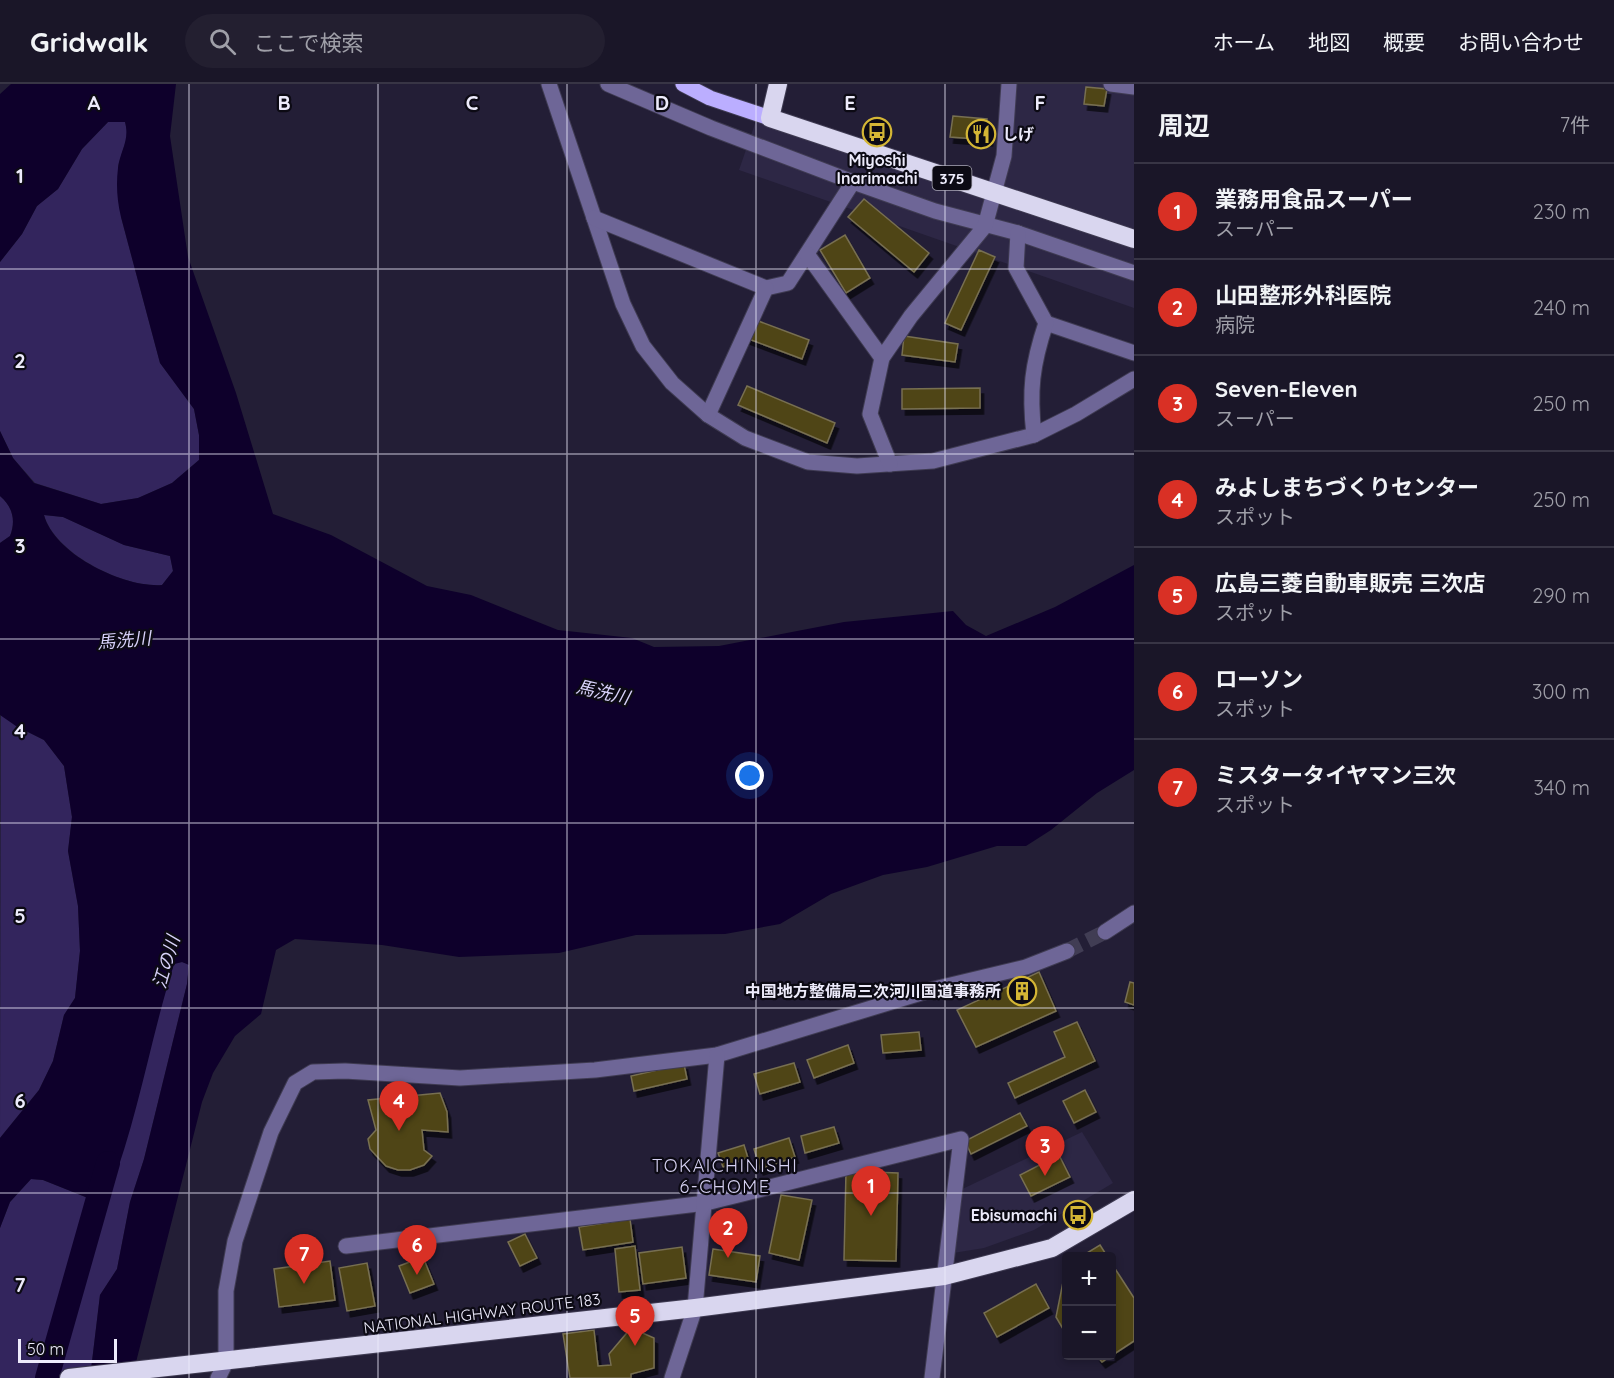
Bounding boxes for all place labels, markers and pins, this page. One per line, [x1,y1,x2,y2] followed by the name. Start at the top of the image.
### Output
[861,116,893,148] bus stop icon: Miyoshi Inarimachi
[965,118,997,150] restaurant icon: しげ
[1002,124,1034,144] place label: しげ
[837,150,917,188] place label: Miyoshi Inarimachi
[1006,975,1038,1007] building icon: 中国地方整備局三次河川国道事務所
[745,981,1001,1001] place label: 中国地方整備局三次河川国道事務所
[380,1082,418,1131] pin: 4
[1026,1126,1064,1176] pin: 3
[852,1166,890,1216] pin: 1
[1062,1199,1094,1231] bus stop icon: Ebisumachi
[971,1205,1057,1225] place label: Ebisumachi
[708,1208,748,1258] pin: 2
[398,1226,436,1275] pin: 6
[284,1234,324,1284] pin: 7
[616,1296,654,1346] pin: 5

